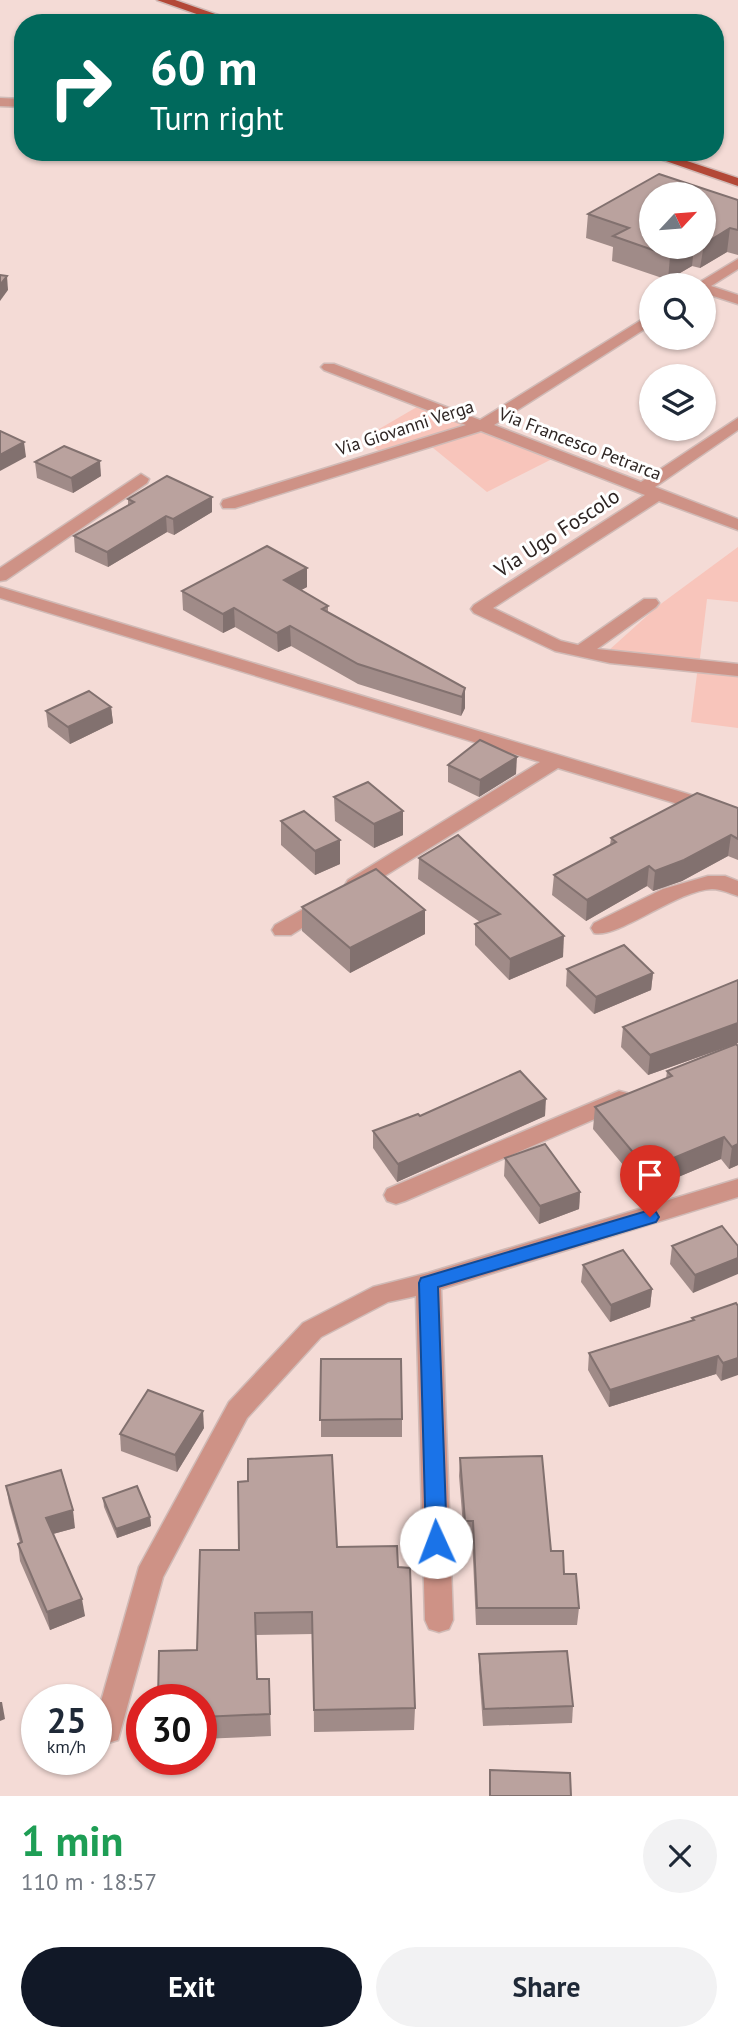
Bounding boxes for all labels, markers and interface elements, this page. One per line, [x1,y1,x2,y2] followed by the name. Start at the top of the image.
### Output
[150,35,257,99] text: 60 m
[35,42,126,133] icon: right
[150,97,284,139] text: Turn right
[639,182,716,259] north arrow
[639,182,716,441] map controls
[639,273,716,350] button: search
[639,364,716,441] button: layers
[332,394,477,461] street label: Via Giovanni Verga
[495,402,665,485] street label: Via Francesco Petrarca
[488,482,624,584] street label: Via Ugo Foscolo
[620,1145,680,1217] pin
[631,1156,669,1194] icon: arrive
[399,1505,473,1579] position arrow
[126,1684,217,1775] speed limit sign: 30
[47,1697,86,1743] text: 25
[47,1735,86,1758] text: km/h
[21,1813,123,1868] text: 1 min
[643,1819,717,1893] button: close
[21,1867,157,1896] text: 110 m · 18:57
[21,1947,362,2027] button: Exit
[376,1947,717,2027] button: Share

